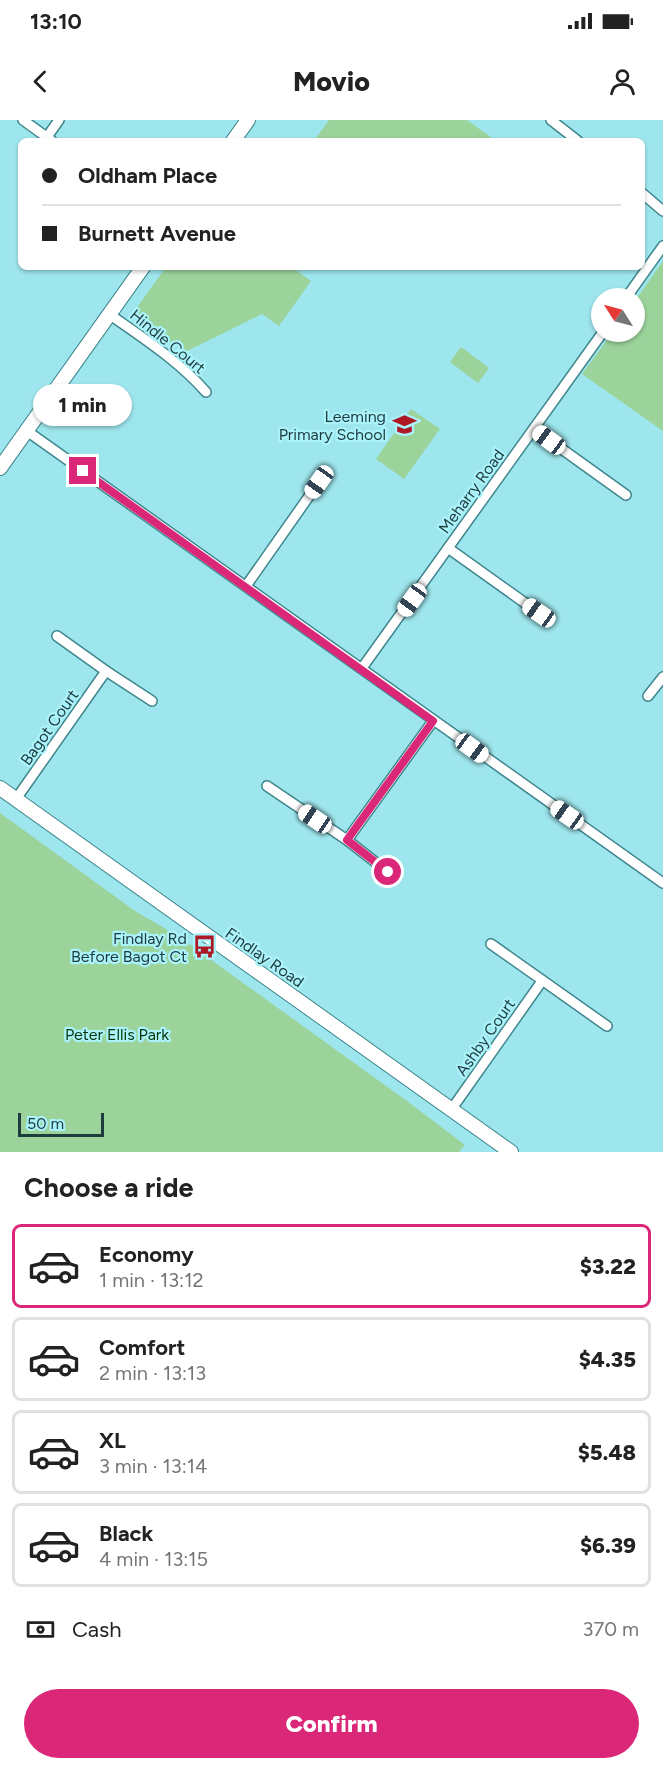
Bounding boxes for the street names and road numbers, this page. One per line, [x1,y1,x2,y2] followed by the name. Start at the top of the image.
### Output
[126,305,209,378] street label: Hindle Court
[435,446,508,537] street label: Meharry Road
[16,686,82,769] street label: Bagot Court
[222,923,308,991] street label: Findlay Road
[452,995,519,1080] street label: Ashby Court

